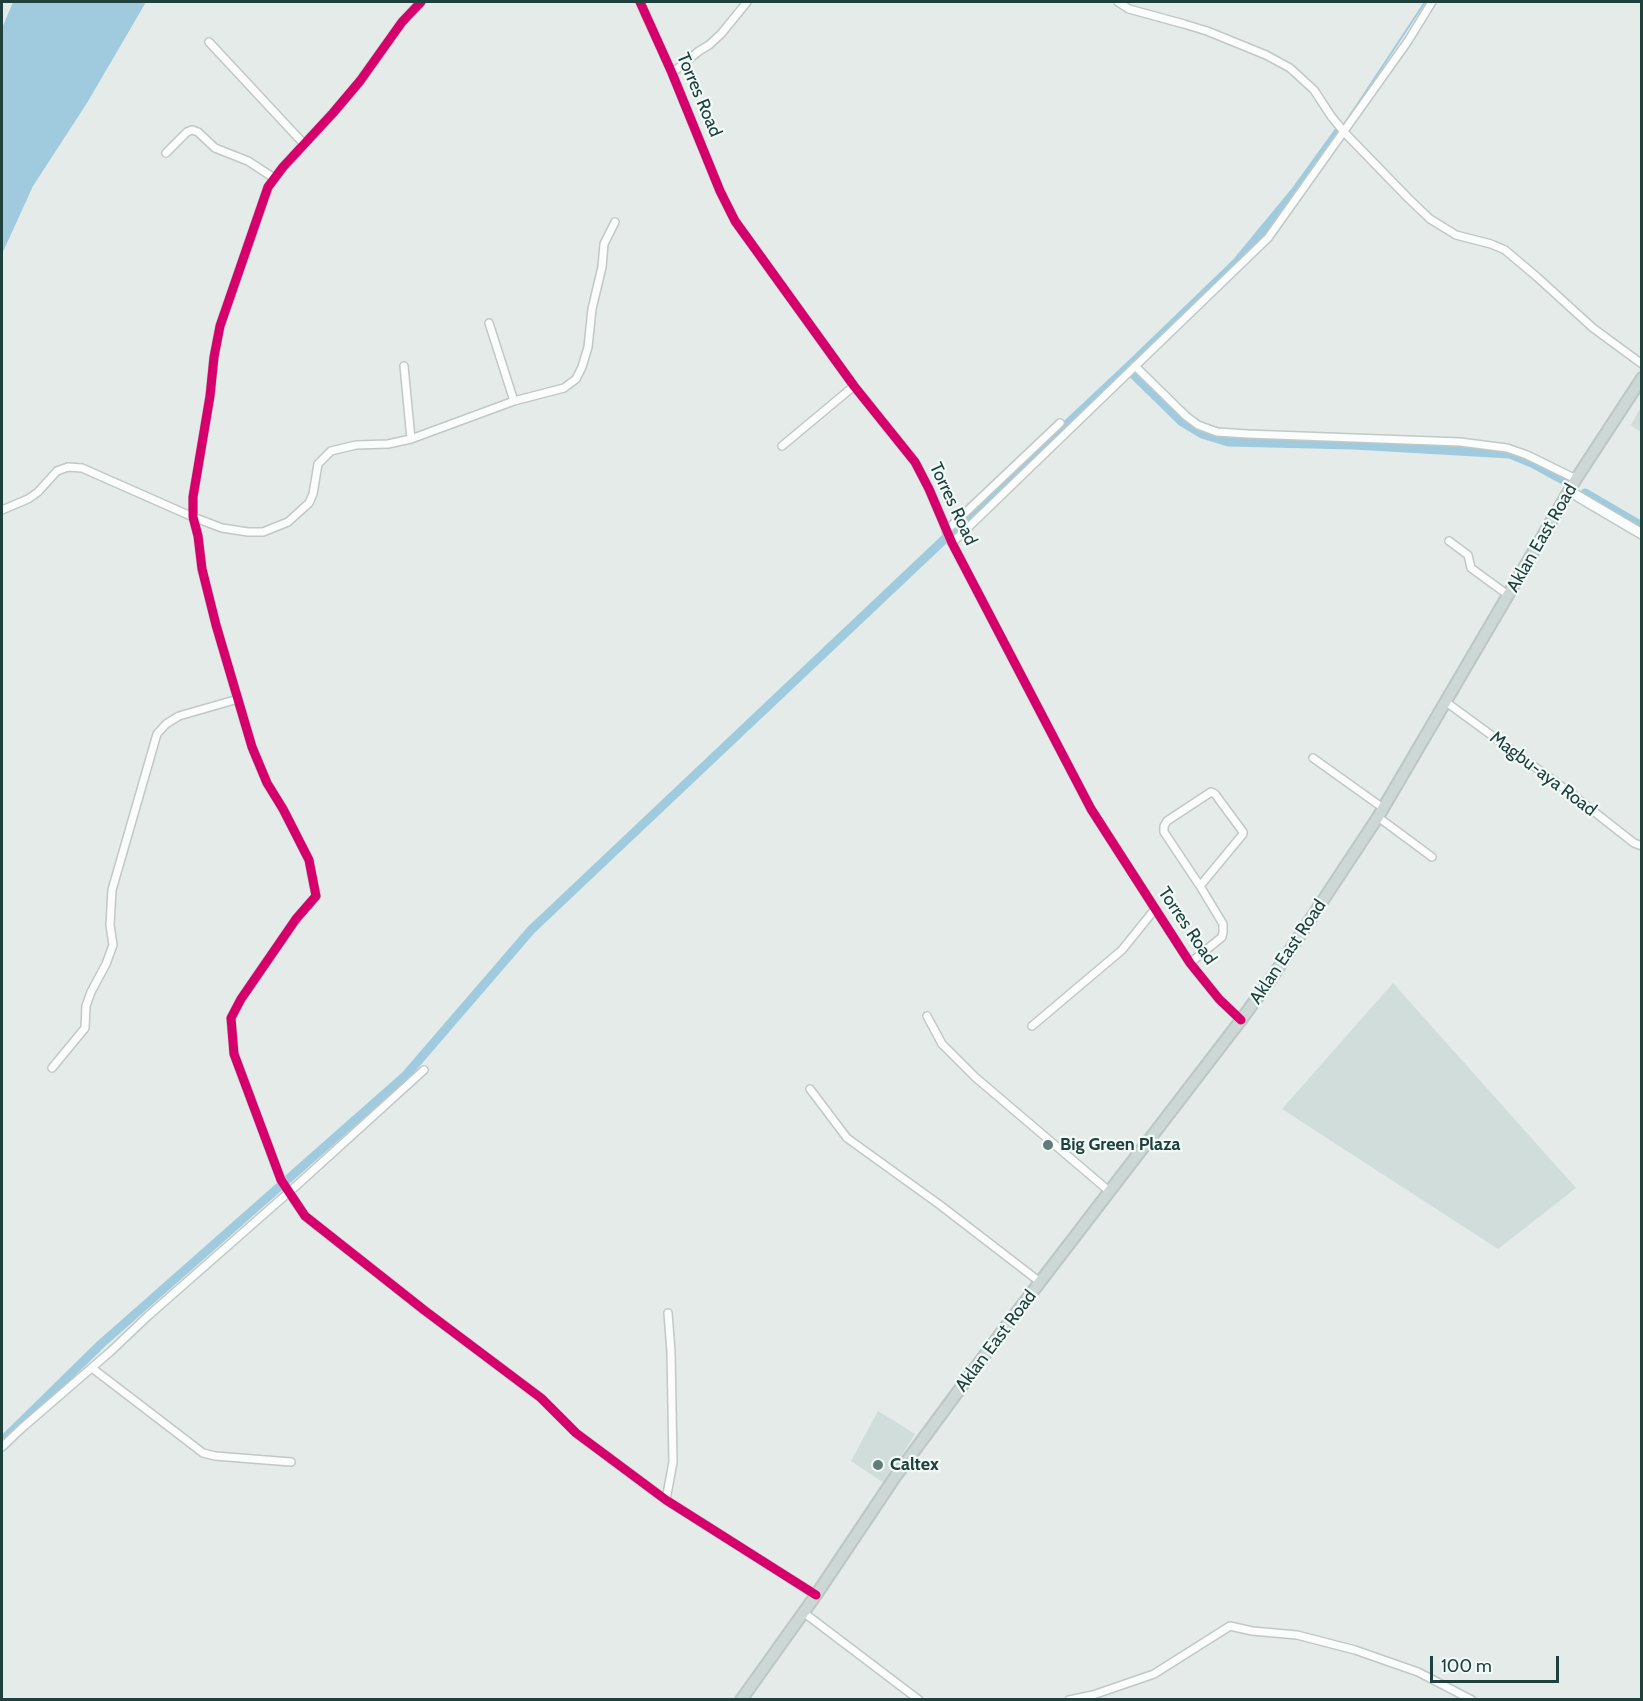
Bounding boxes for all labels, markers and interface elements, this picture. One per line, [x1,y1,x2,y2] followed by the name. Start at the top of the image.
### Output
[672,50,726,140] street label: Torres Road
[924,459,982,549] street label: Torres Road
[1502,480,1582,596] street label: Aklan East Road
[1485,727,1601,821] street label: Magbu-aya Road
[1153,883,1221,969] street label: Torres Road
[1245,896,1331,1008] street label: Aklan East Road
[1060,1134,1180,1156] place label: Big Green Plaza
[1041,1138,1055,1152] marker: Big Green Plaza
[951,1286,1041,1396] street label: Aklan East Road
[890,1454,939,1476] place label: Caltex
[871,1458,885,1472] marker: Caltex
[1433,1644,1562,1682] scale bar
[1441,1655,1492,1677] text: 100 m

